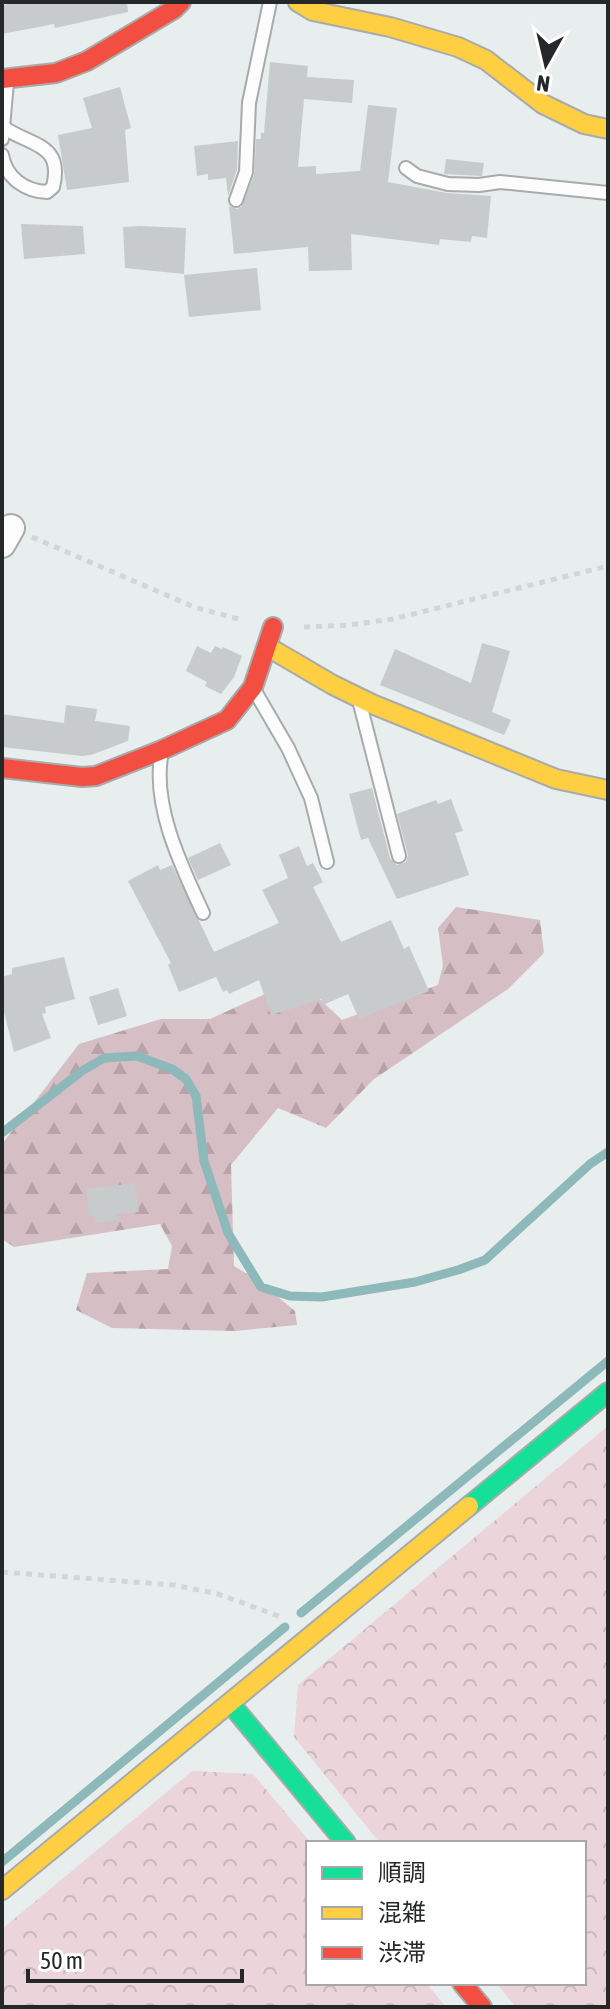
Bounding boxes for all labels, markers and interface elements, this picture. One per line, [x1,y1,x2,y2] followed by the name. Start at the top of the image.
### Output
[506,24,586,104] north arrow
[535,70,551,98] text: N
[306,1841,586,1985] legend
[378,1859,426,1886] text: 順調
[378,1899,426,1926] text: 混雑
[28,1933,242,1983] scale bar
[378,1939,426,1966] text: 渋滞
[40,1947,83,1974] text: 50 m

